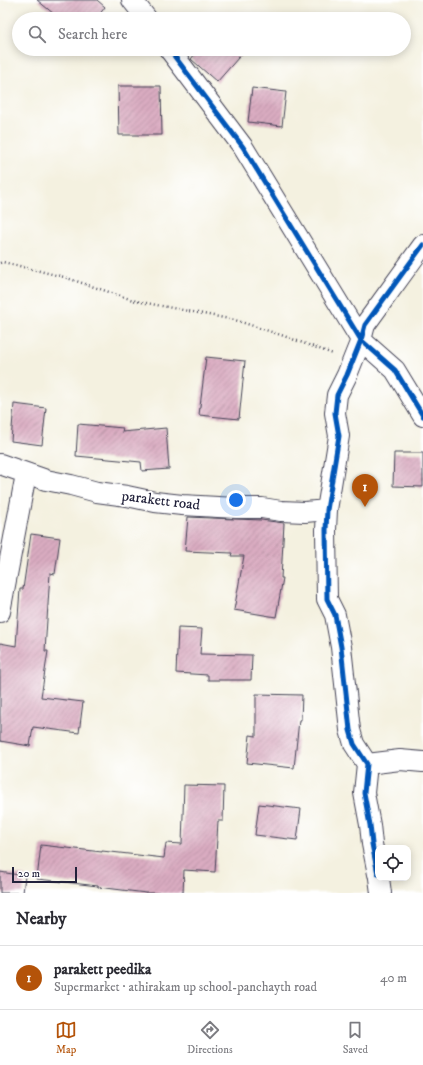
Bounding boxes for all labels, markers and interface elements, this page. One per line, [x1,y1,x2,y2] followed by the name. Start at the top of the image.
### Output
[12,12,411,56] search box
[26,23,48,45] icon: search
[58,25,127,44] text: Search here
[352,474,378,507] pin: 1
[120,486,202,515] street label: parakett road
[226,490,246,510] your location
[375,845,411,881] map controls
[375,845,411,881] button: locate
[12,865,77,884] scale bar
[18,867,40,881] text: 20 m
[16,908,66,930] text: Nearby
[54,960,151,979] text: parakett peedika
[27,970,31,986] text: 1
[380,970,407,986] text: 40 m
[54,979,317,995] text: Supermarket · athirakam up school-panchayth road
[55,1019,77,1057] tab: Map
[187,1019,233,1057] tab: Directions
[343,1019,368,1057] tab: Saved

